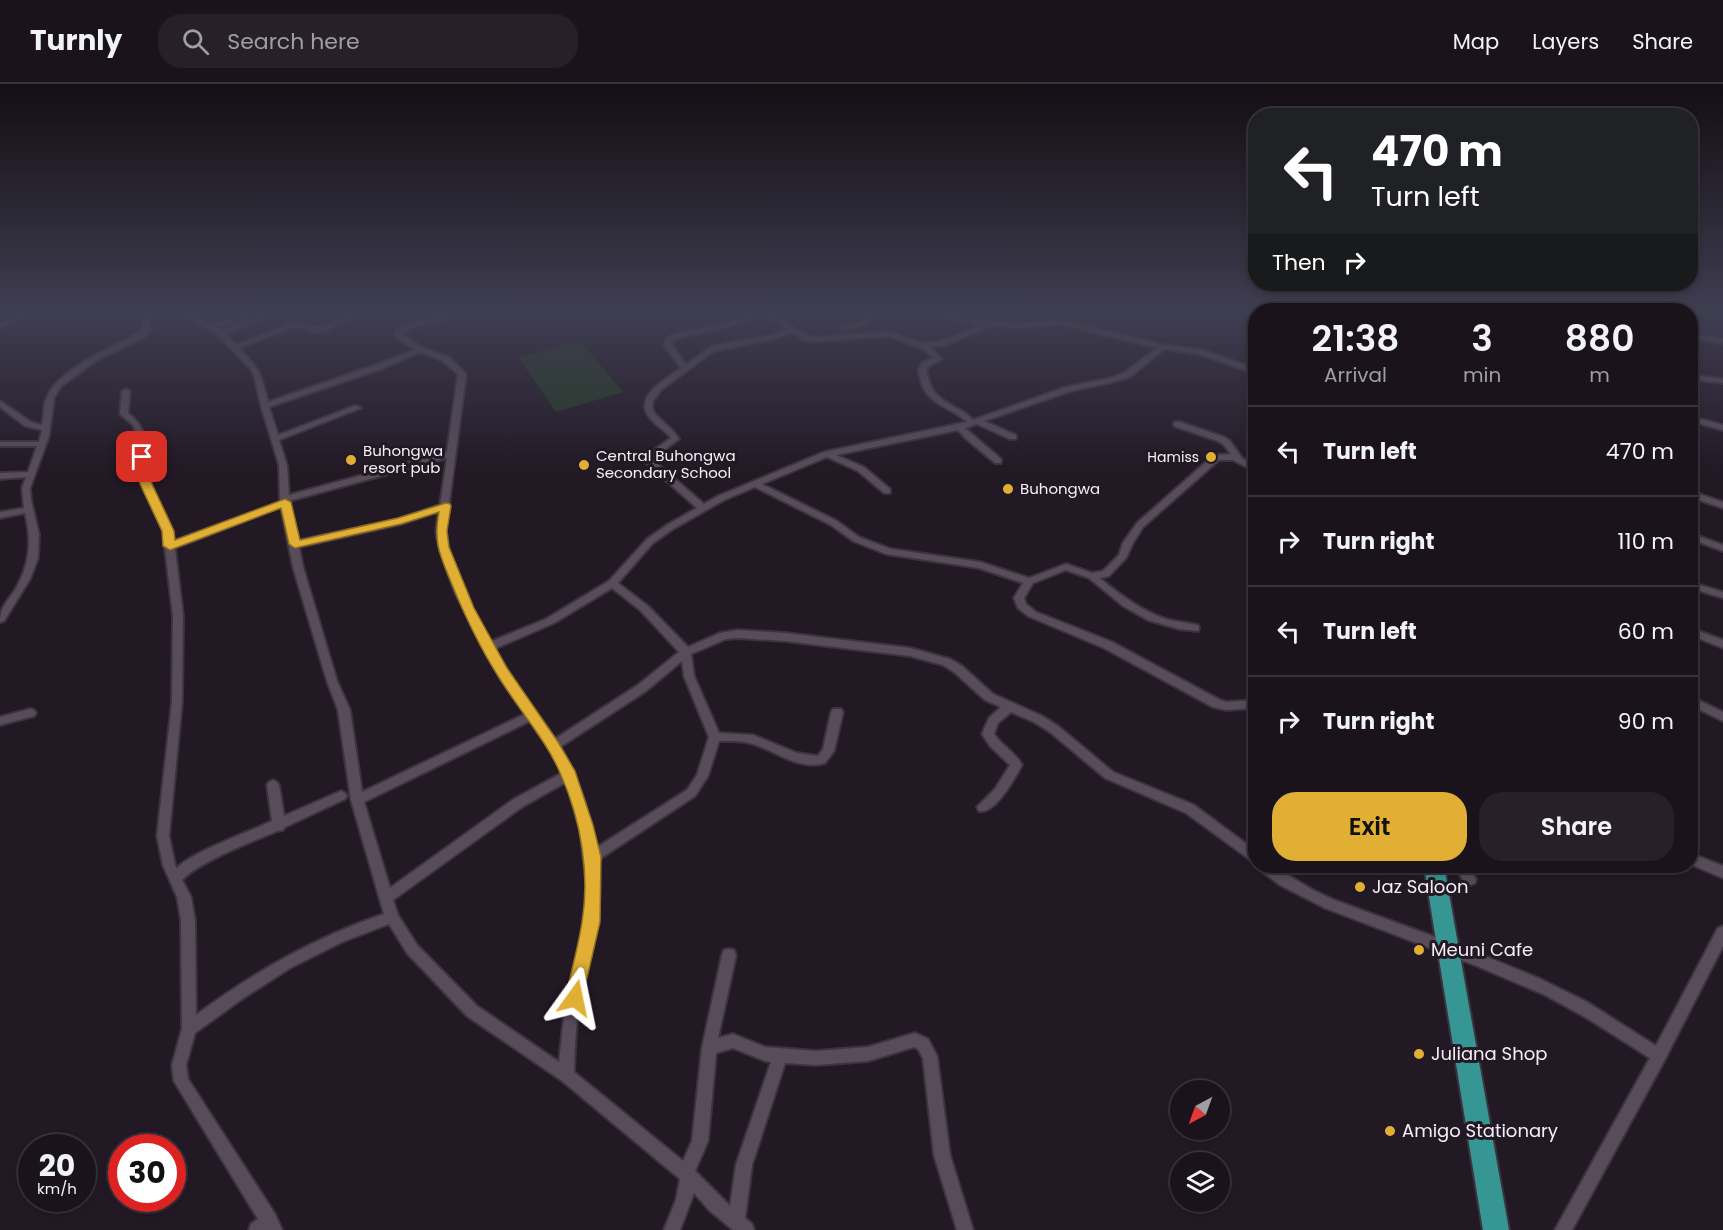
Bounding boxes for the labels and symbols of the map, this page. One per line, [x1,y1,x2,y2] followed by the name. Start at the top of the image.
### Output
[116,431,167,482] pin
[363,440,443,478] place label: Buhongwa resort pub
[596,445,736,483] place label: Central Buhongwa Secondary School
[1147,447,1199,467] place label: Hamiss
[1204,450,1218,464] marker: Hamiss
[344,453,358,467] marker: Buhongwa resort pub
[577,458,591,472] marker: Central Buhongwa Secondary School
[1020,478,1100,499] place label: Buhongwa
[1001,482,1015,496] marker: Buhongwa
[1372,874,1468,899] place label: Jaz Saloon
[1353,880,1367,894] marker: Jaz Saloon
[1431,937,1533,962] place label: Meuni Cafe
[1412,943,1426,957] marker: Meuni Cafe
[543,966,607,1030] position arrow
[1431,1041,1547,1066] place label: Juliana Shop
[1412,1047,1426,1061] marker: Juliana Shop
[1170,1080,1230,1140] north arrow
[1402,1118,1558,1143] place label: Amigo Stationary
[1383,1124,1397,1138] marker: Amigo Stationary
[108,1134,186,1212] speed limit sign: 30

